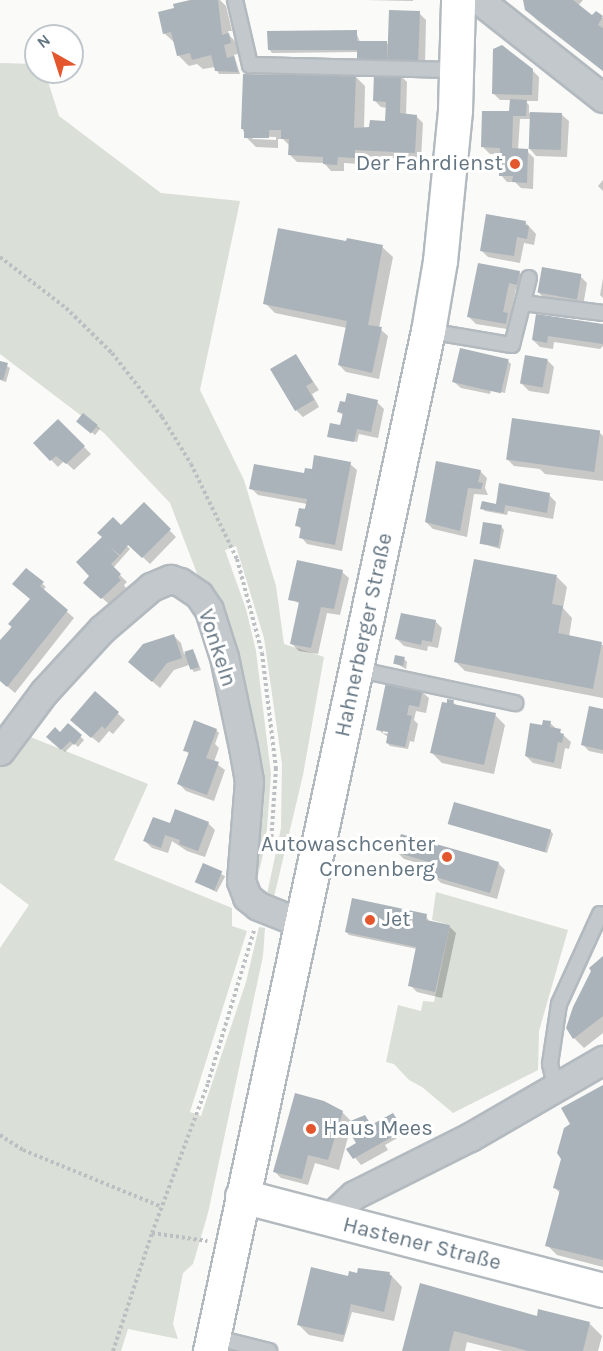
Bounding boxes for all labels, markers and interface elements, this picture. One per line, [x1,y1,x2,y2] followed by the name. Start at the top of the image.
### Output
[24,24,84,84] north arrow
[33,30,54,52] text: N
[356,151,503,177] place label: Der Fahrdienst
[508,157,522,171] marker: Der Fahrdienst
[329,531,399,739] street label: Hahnerberger Straße
[192,606,242,690] street label: Vonkeln
[261,831,435,882] place label: Autowaschcenter Cronenberg
[440,850,454,864] marker: Autowaschcenter Cronenberg
[382,907,410,933] place label: Jet
[363,913,377,927] marker: Jet
[323,1116,433,1142] place label: Haus Mees
[304,1122,318,1136] marker: Haus Mees
[340,1212,504,1276] street label: Hastener Straße

